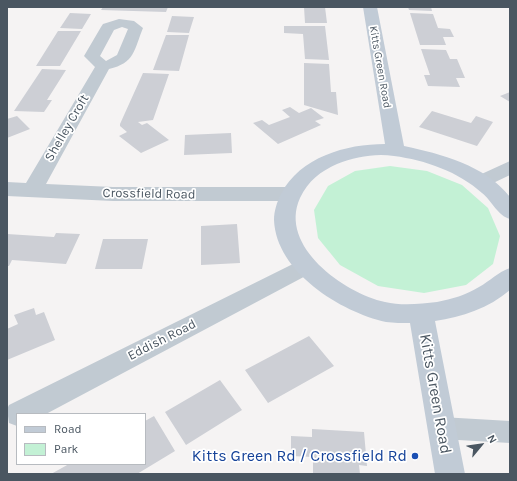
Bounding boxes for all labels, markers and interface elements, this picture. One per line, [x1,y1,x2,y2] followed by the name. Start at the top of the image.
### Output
[366,25,394,109] street label: Kitts Green Road
[42,92,92,164] street label: Shelley Croft
[102,185,196,203] street label: Crossfield Road
[125,316,199,364] street label: Eddish Road
[415,332,455,456] street label: Kitts Green Road
[16,413,146,465] legend
[54,422,82,436] text: Road
[461,425,501,465] north arrow
[484,432,500,446] text: N
[54,442,78,456] text: Park
[192,446,407,466] place label: Kitts Green Rd / Crossfield Rd
[410,451,420,461] marker: Kitts Green Rd / Crossfield Rd

